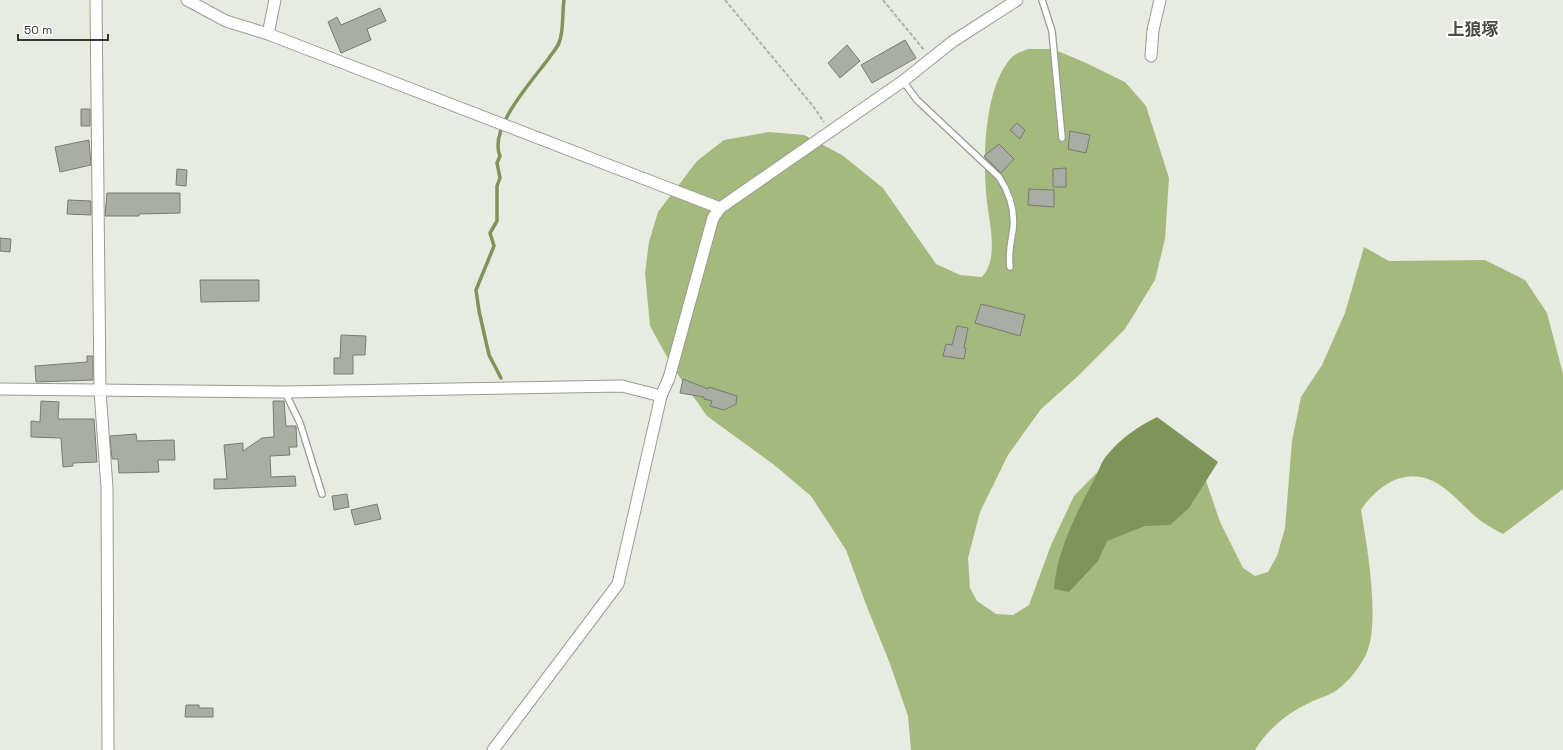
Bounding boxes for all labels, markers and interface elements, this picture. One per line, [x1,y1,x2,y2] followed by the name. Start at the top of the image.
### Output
[18,16,108,42] scale bar
[1448,18,1499,40] district label: 上狼塚
[24,22,52,38] text: 50 m

